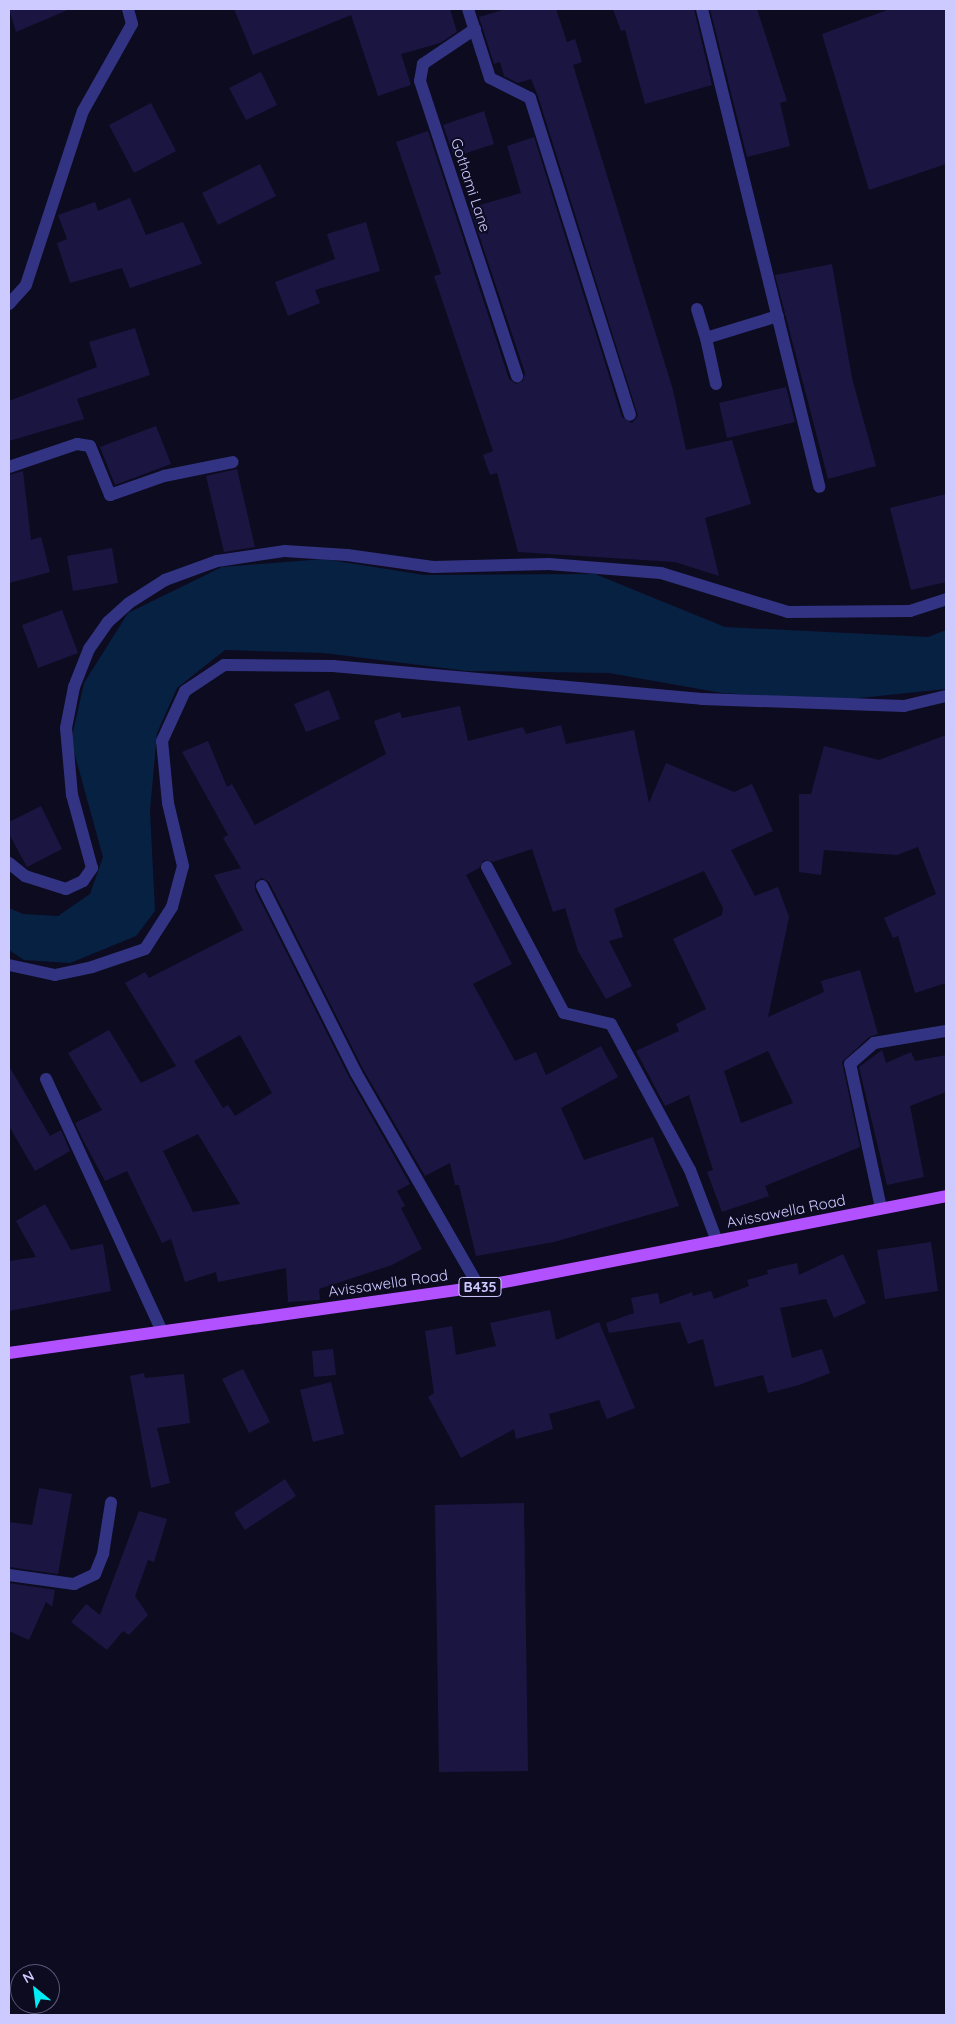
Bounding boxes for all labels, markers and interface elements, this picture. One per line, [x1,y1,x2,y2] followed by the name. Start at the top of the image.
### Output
[447,136,495,234] street label: Gothami Lane
[725,1191,847,1231] street label: Avissawella Road
[327,1266,449,1300] street label: Avissawella Road
[458,1275,502,1298] road number: B435
[10,1964,60,2014] north arrow
[19,1966,37,1987] text: N

